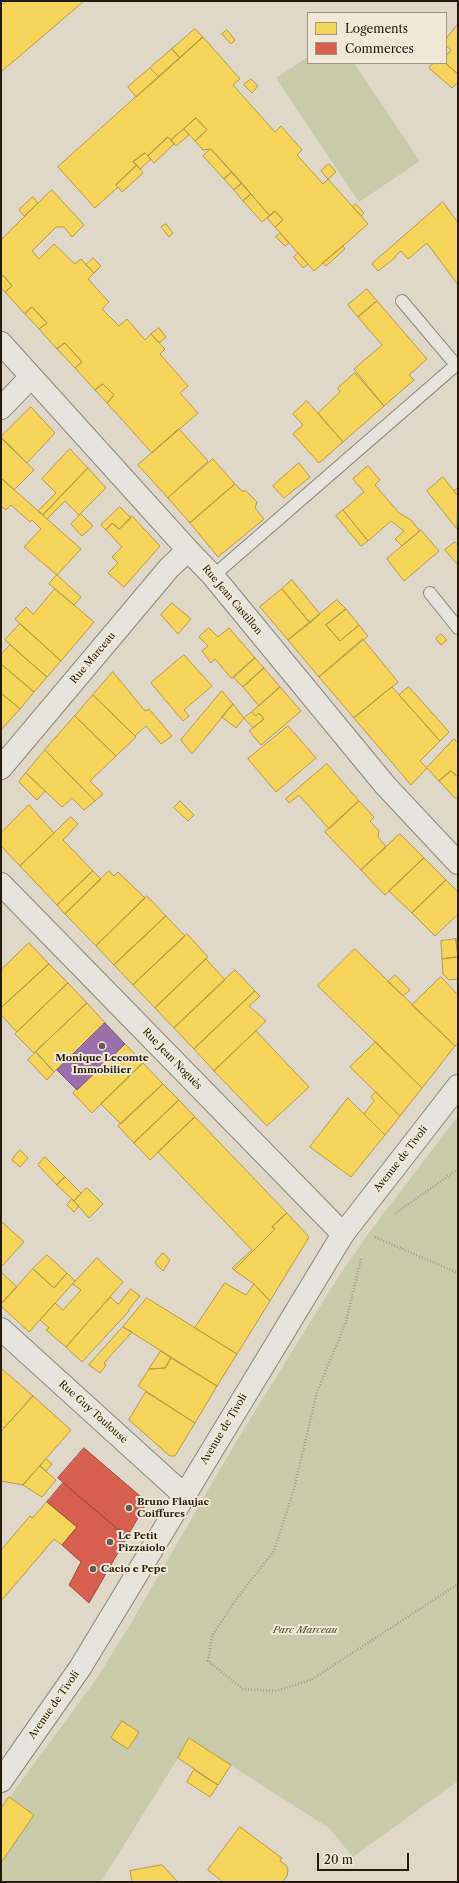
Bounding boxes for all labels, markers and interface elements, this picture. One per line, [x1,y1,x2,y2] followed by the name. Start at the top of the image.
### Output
[307,12,447,64] legend
[345,21,408,36] text: Logements
[345,41,414,56] text: Commerces
[199,563,265,637] street label: Rue Jean Castillon
[68,630,118,686] street label: Rue Marceau
[140,1026,204,1092] street label: Rue Jean Noguès
[97,1041,107,1051] marker: Monique Lecomte Immobilier
[55,1052,149,1076] place label: Monique Lecomte Immobilier
[372,1124,430,1194] street label: Avenue de Tivoli
[56,1378,130,1446] street label: Rue Guy Toulouse
[198,1392,250,1466] street label: Avenue de Tivoli
[137,1496,209,1520] place label: Bruno Flaujac Coiffures
[124,1503,134,1513] marker: Bruno Flaujac Coiffures
[118,1530,165,1554] place label: Le Petit Pizzaiolo
[105,1537,115,1547] marker: Le Petit Pizzaiolo
[101,1563,167,1575] place label: Cacio e Pepe
[88,1564,98,1574] marker: Cacio e Pepe
[273,1624,337,1636] park label: Parc Marceau
[26,1669,82,1741] street label: Avenue de Tivoli
[319,1845,411,1871] scale bar
[324,1852,353,1867] text: 20 m

